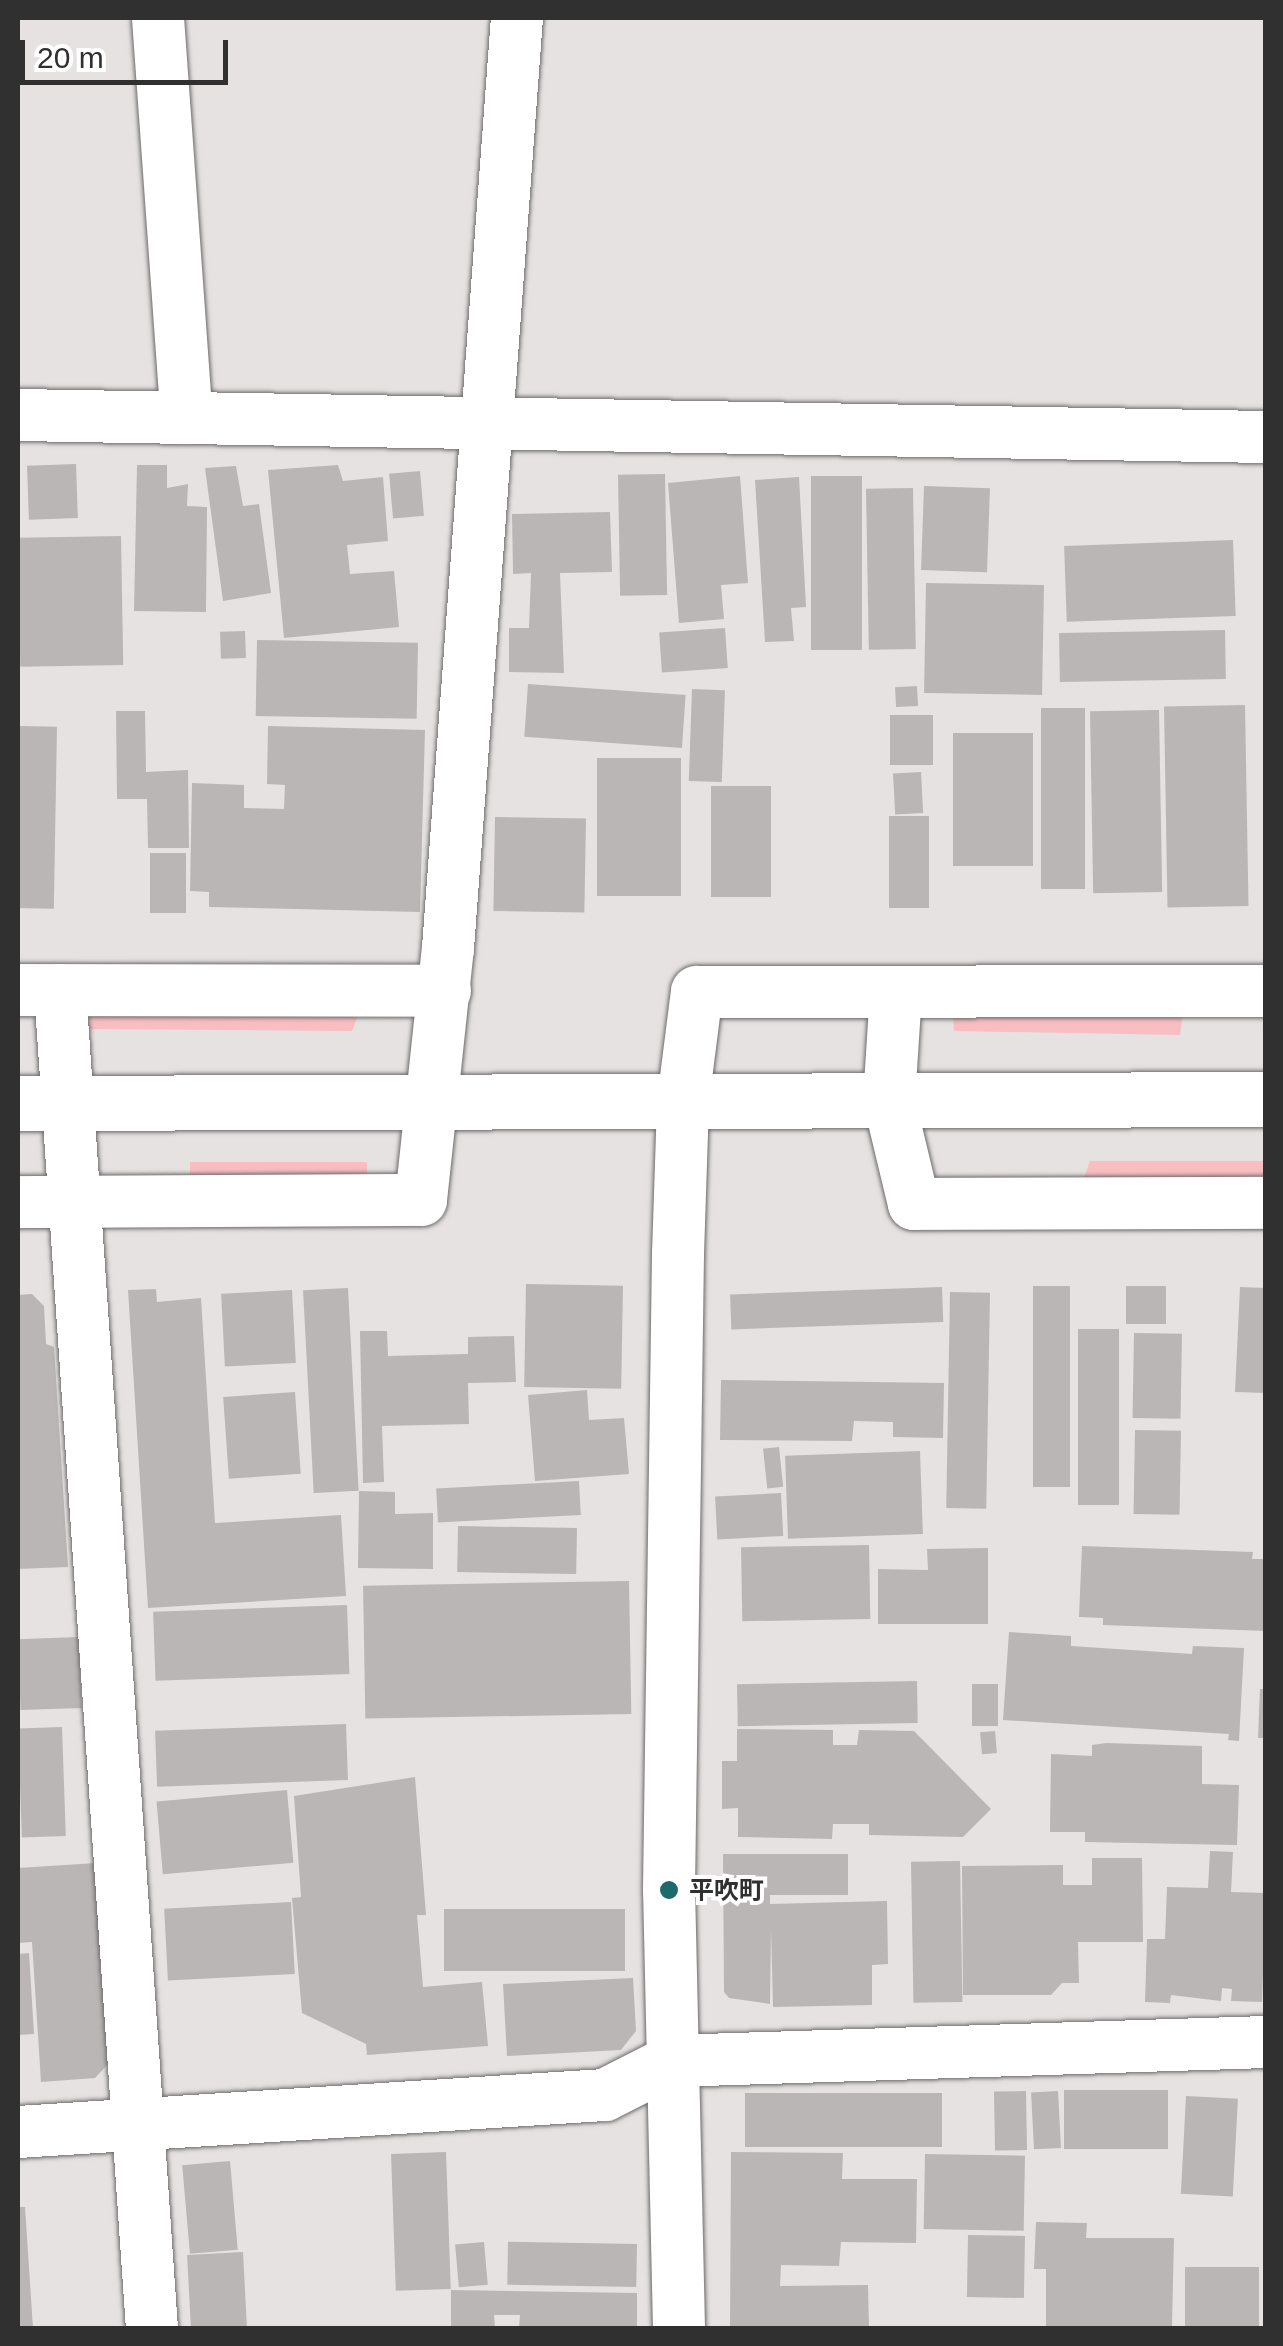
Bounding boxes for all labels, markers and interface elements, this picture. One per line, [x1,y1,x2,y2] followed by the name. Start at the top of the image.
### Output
[25,20,232,82] scale bar
[37,41,104,74] text: 20 m
[689,1875,764,1905] place label: 平吹町
[658,1879,680,1901] marker: 平吹町

